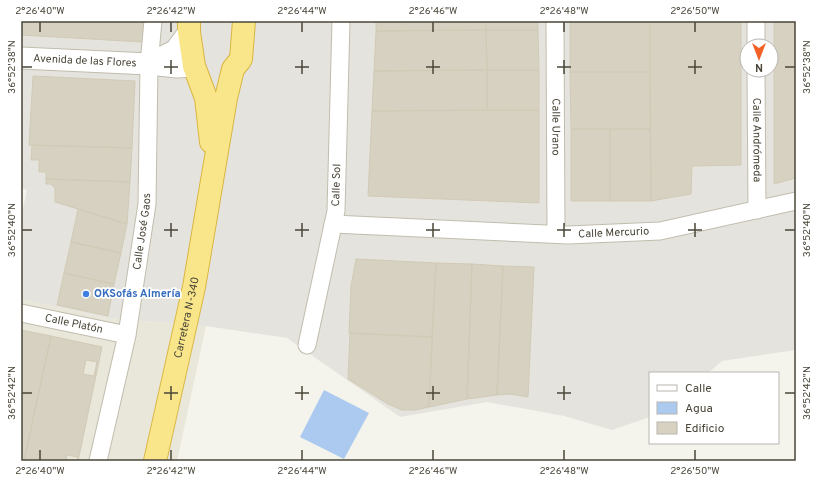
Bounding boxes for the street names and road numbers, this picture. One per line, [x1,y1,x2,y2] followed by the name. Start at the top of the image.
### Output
[33,52,137,70] street label: Avenida de las Flores
[548,98,563,156] street label: Calle Urano
[749,98,764,183] street label: Calle Andrómeda
[329,164,344,207] street label: Calle Sol
[130,193,154,271] street label: Calle José Gaos
[578,224,649,242] street label: Calle Mercurio
[171,276,203,360] street label: Carretera N-340
[44,311,104,337] street label: Calle Platón

